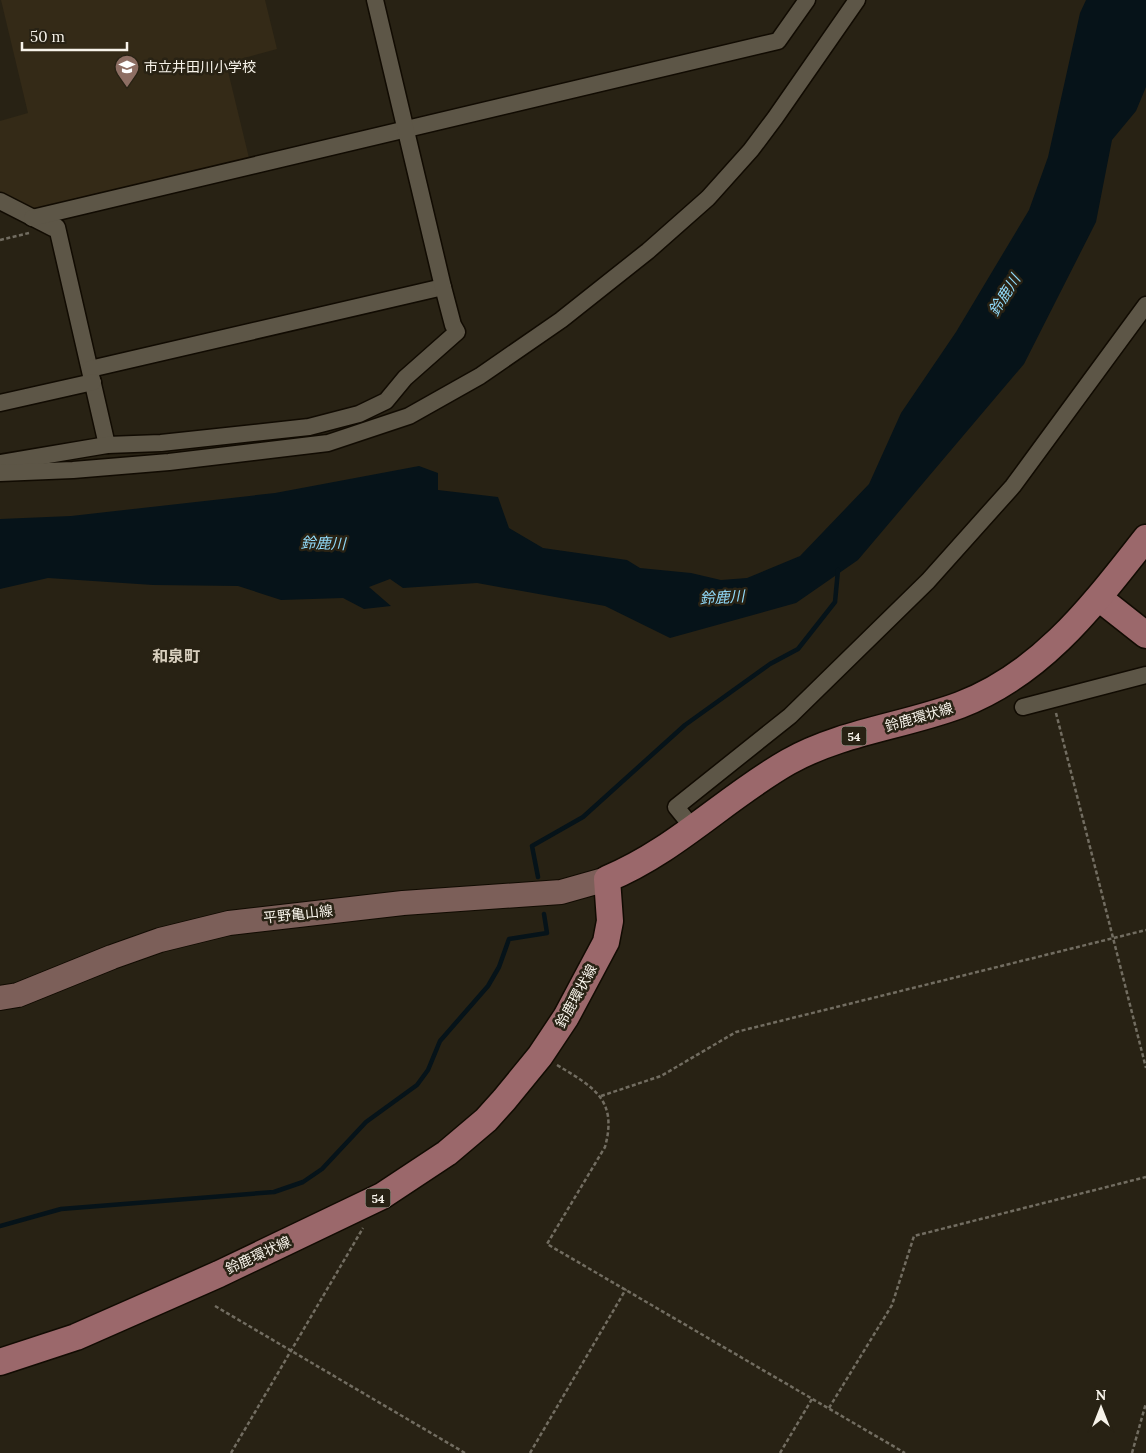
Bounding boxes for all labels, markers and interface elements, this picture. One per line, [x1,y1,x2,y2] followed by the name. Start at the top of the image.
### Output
[22,20,128,52] scale bar
[30,27,65,46] text: 50 m
[114,54,140,88] school or university icon: 市立井田川小学校
[144,58,256,76] place label: 市立井田川小学校
[984,269,1025,319] water label: 鈴鹿川
[300,533,348,553] water label: 鈴鹿川
[699,586,747,608] water label: 鈴鹿川
[152,646,200,666] district label: 和泉町
[883,699,955,735] street label: 鈴鹿環状線
[842,726,866,746] road number: 54
[262,901,334,927] street label: 平野亀山線
[551,961,601,1031] street label: 鈴鹿環状線
[366,1188,390,1208] road number: 54
[222,1232,294,1278] street label: 鈴鹿環状線
[1076,1383,1126,1433] north arrow
[1096,1386,1107,1404] text: N

